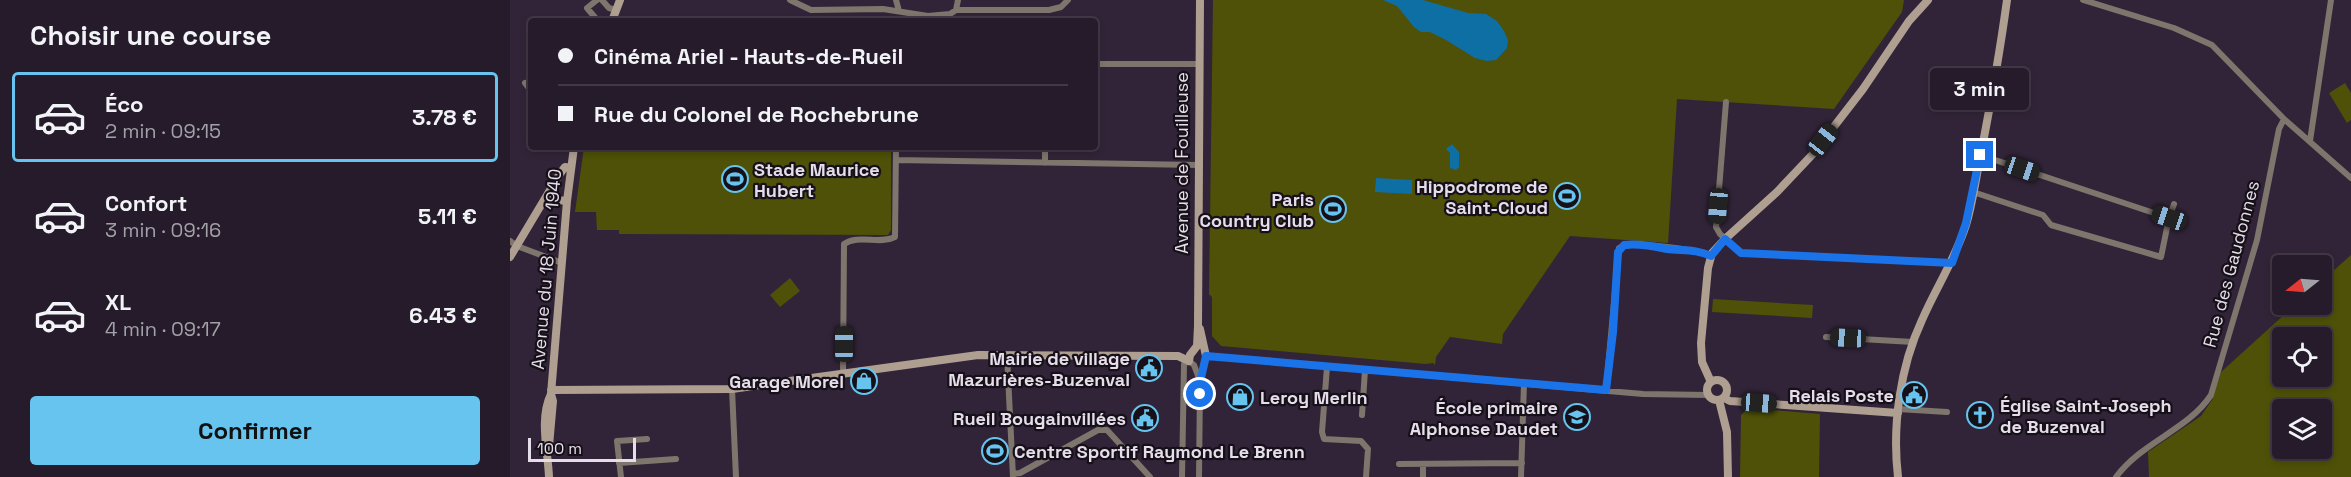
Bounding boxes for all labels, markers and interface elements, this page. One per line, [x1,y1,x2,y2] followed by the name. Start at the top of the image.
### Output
[30,18,271,53] text: Choisir une course
[594,42,903,70] text: Cinéma Ariel - Hauts-de-Rueil
[1930,68,2030,110] callout: 3 min
[1170,72,1193,254] street label: Avenue de Fouilleuse
[1954,76,2005,102] text: 3 min
[33,90,87,144] icon: car
[105,90,144,118] text: Éco
[594,100,919,128] text: Rue du Colonel de Rochebrune
[412,103,477,131] text: 3.78 €
[105,118,221,144] text: 2 min · 09:15
[1805,120,1841,160] car
[1966,141,1993,168] route end
[2002,155,2042,183] car
[754,158,880,202] place label: Stade Maurice Hubert
[720,164,750,194] sports icon: Stade Maurice Hubert
[526,168,566,370] street label: Avenue du 18 Juin 1940
[1416,175,1548,219] place label: Hippodrome de Saint-Cloud
[2198,178,2264,350] street label: Rue des Gaudonnes
[1552,181,1582,211] sports icon: Hippodrome de Saint-Cloud
[1707,187,1729,225] car
[1200,188,1314,232] place label: Paris Country Club
[33,189,87,243] icon: car
[105,189,187,217] text: Confort
[1318,194,1348,224] sports icon: Paris Country Club
[418,202,477,230] text: 5.11 €
[2149,204,2189,232] car
[105,217,221,243] text: 3 min · 09:16
[2272,255,2332,315] north arrow
[2272,255,2332,459] map controls
[33,288,87,342] icon: car
[105,288,131,316] text: XL
[409,301,477,329] text: 6.43 €
[105,316,221,342] text: 4 min · 09:17
[835,326,853,362] car
[2272,327,2332,387] button: locate
[1830,328,1866,348] car
[948,347,1130,391] place label: Mairie de village Mazurières-Buzenval
[1134,353,1164,383] public building icon: Mairie de village Mazurières-Buzenval
[849,366,879,396] shop icon: Garage Morel
[729,370,844,393] place label: Garage Morel
[1186,380,1213,407] route start
[1899,380,1929,410] public building icon: Relais Poste
[1225,382,1255,412] shop icon: Leroy Merlin
[1789,384,1894,407] place label: Relais Poste
[1260,386,1368,409] place label: Leroy Merlin
[1740,393,1778,413] car
[2000,394,2172,438] place label: Église Saint-Joseph de Buzenval
[30,396,480,465] button: Confirmer
[1410,396,1558,440] place label: École primaire Alphonse Daudet
[2272,399,2332,459] button: layers
[1965,400,1995,430] church icon: Église Saint-Joseph de Buzenval
[1562,402,1592,432] school or university icon: École primaire Alphonse Daudet
[1130,403,1160,433] public building icon: Rueil Bougainvillées
[953,407,1126,430] place label: Rueil Bougainvillées
[528,435,636,462] scale bar
[980,436,1010,466] sports icon: Centre Sportif Raymond Le Brenn
[537,438,582,459] text: 100 m
[1014,440,1305,463] place label: Centre Sportif Raymond Le Brenn

